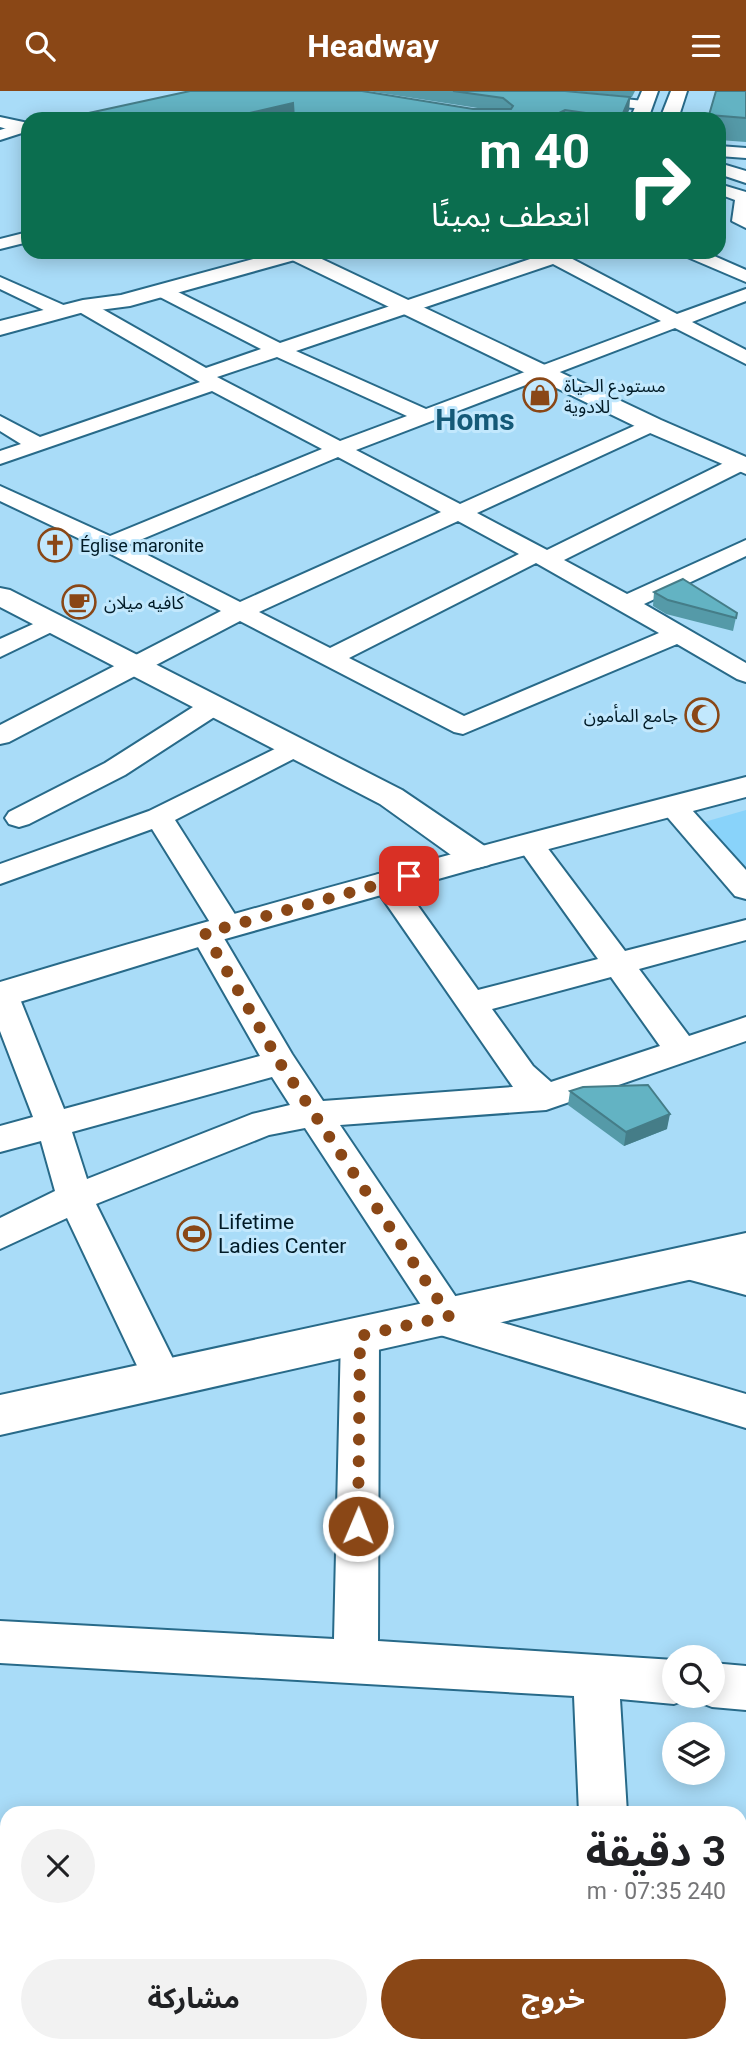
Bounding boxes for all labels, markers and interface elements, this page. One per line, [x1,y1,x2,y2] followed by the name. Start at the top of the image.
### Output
[21,27,59,65] icon: search
[307,27,439,65] text: Headway
[687,27,725,65] icon: menu
[479,123,590,180] text: 40 m
[614,140,705,231] icon: right
[431,196,590,234] text: انعطف يمينًا
[564,375,666,417] place label: مستودع الحياة للادوية
[521,376,559,414] shop icon: مستودع الحياة للادوية
[435,402,515,437] district label: Homs
[36,526,74,564] church icon: Église maronite
[80,535,204,556] place label: Église maronite
[60,583,98,621] cafe icon: كافيه ميلان
[104,592,184,614] place label: كافيه ميلان
[683,696,721,734] mosque icon: جامع المأمون
[584,704,678,730] place label: جامع المأمون
[379,846,439,906] pin
[390,857,428,895] icon: arrive
[218,1210,346,1258] place label: Lifetime Ladies Center
[175,1215,213,1253] sports icon: Lifetime Ladies Center
[321,1489,395,1563] position arrow
[662,1645,725,1785] map controls
[662,1645,725,1708] button: search
[662,1722,725,1785] button: layers
[586,1827,726,1876] text: 3 دقيقة
[21,1829,95,1903] button: close
[587,1878,726,1905] text: 240 m · 07:35
[21,1959,367,2039] button: مشاركة
[381,1959,726,2039] button: خروج

